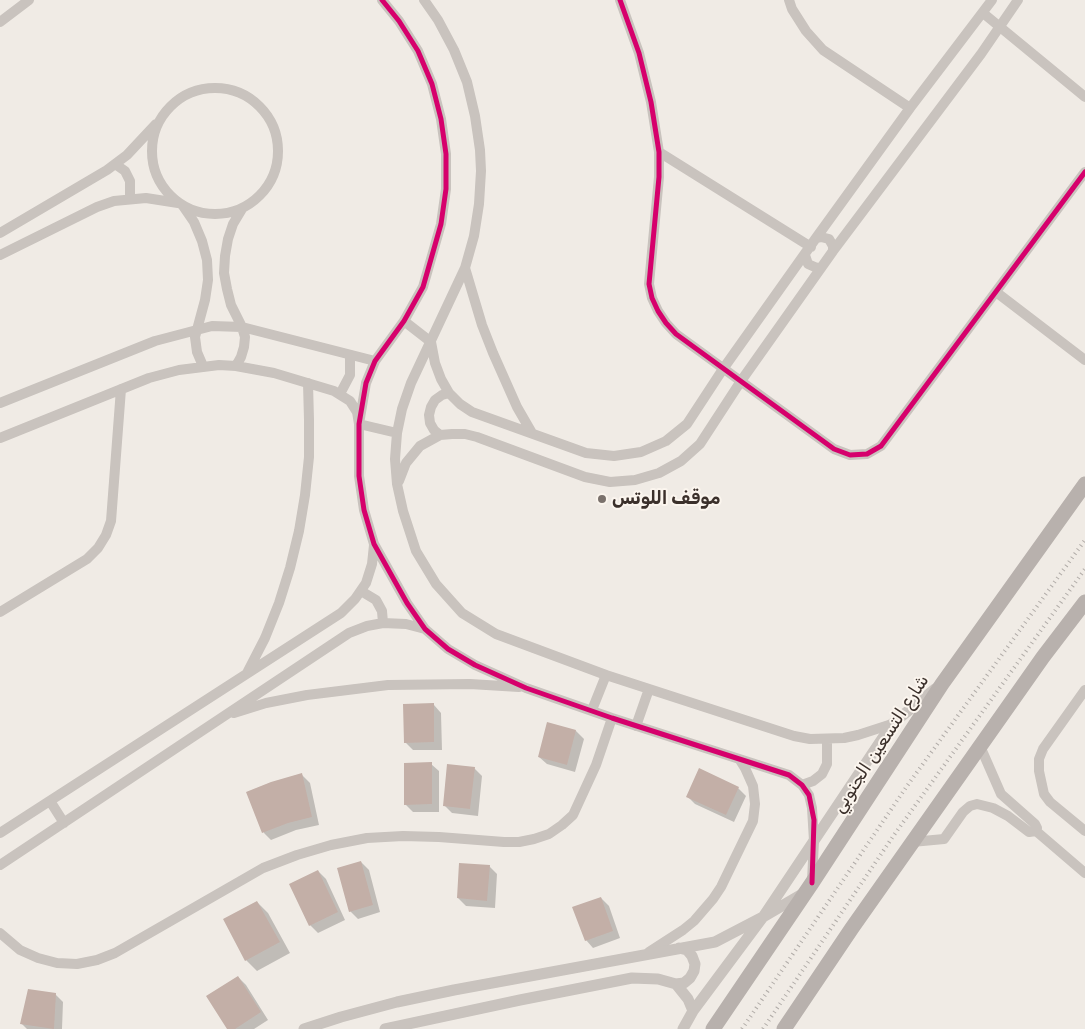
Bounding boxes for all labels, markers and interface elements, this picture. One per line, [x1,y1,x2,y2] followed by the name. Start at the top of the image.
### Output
[612,488,720,510] place label: موقف اللوتس
[596,493,608,505] marker: موقف اللوتس
[828,671,934,817] street label: شارع التسعين الجنوبي

